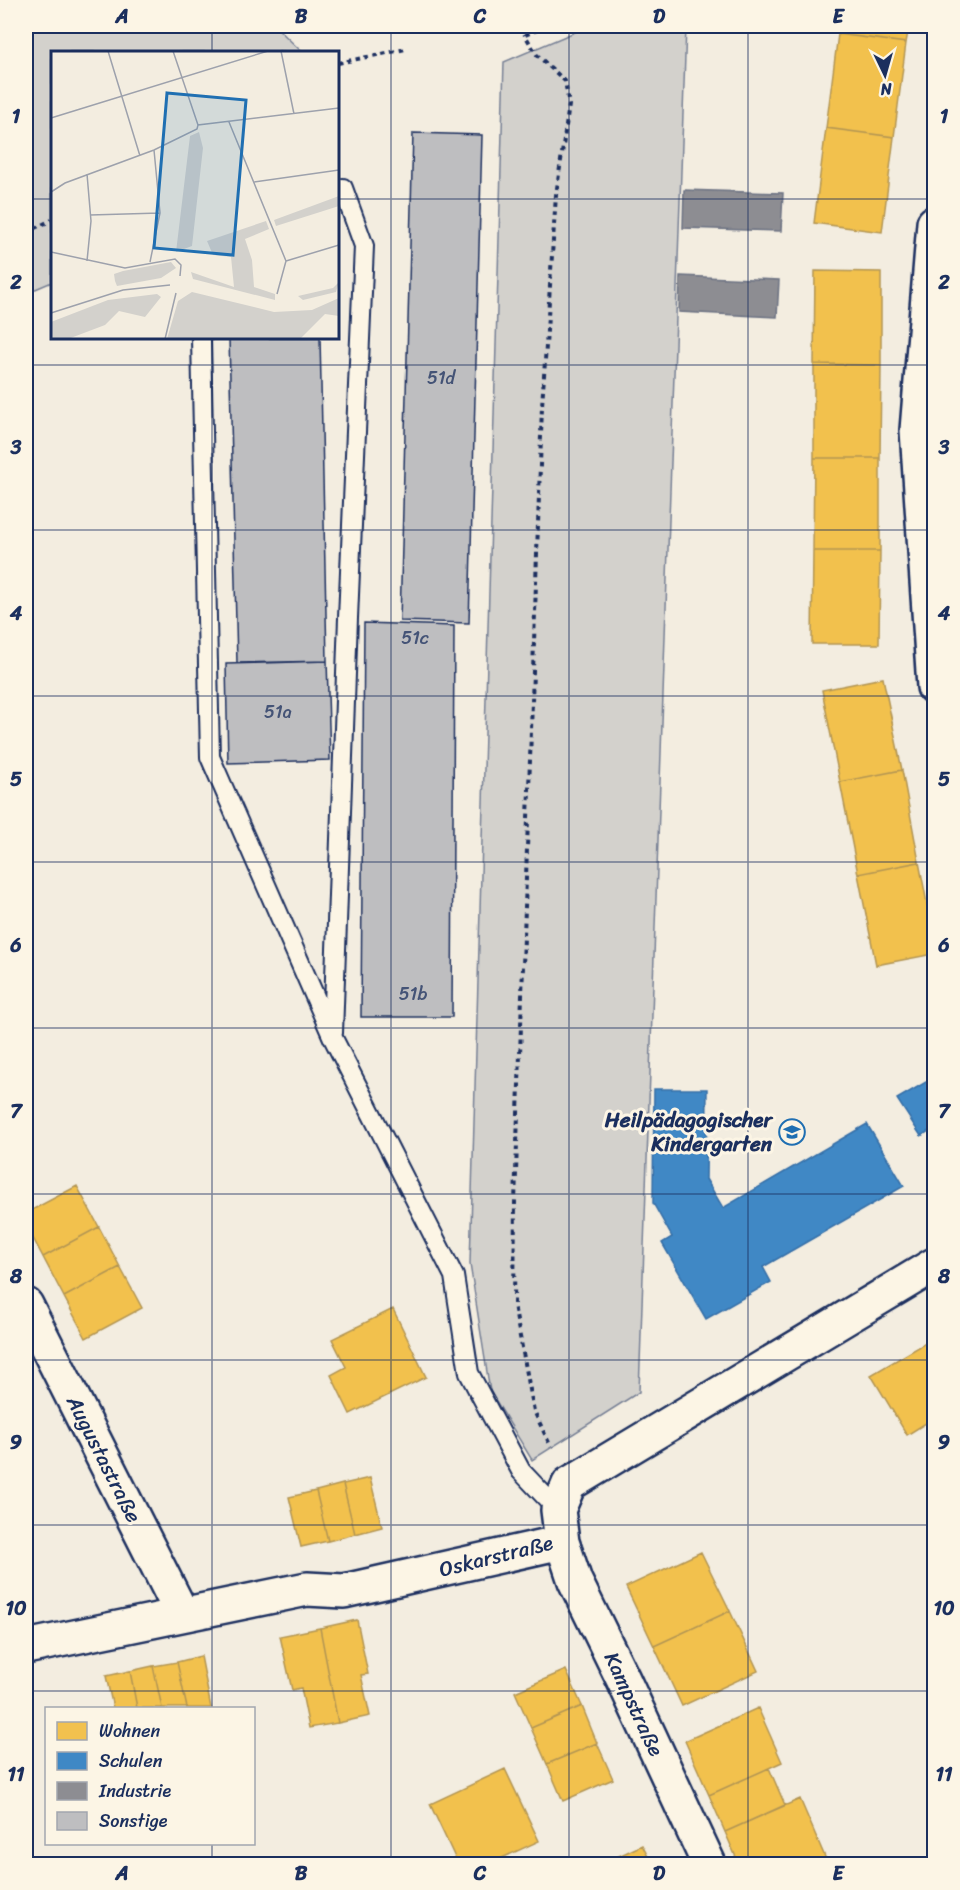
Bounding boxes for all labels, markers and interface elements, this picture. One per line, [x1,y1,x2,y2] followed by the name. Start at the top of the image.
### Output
[114,0,129,34] text: A
[295,0,308,34] text: B
[473,0,487,34] text: C
[653,0,666,34] text: D
[832,0,845,34] text: E
[855,45,915,105] north arrow
[51,51,339,339] inset map
[879,74,894,104] text: N
[12,99,21,134] text: 1
[940,99,949,134] text: 1
[9,265,22,300] text: 2
[937,265,950,300] text: 2
[427,362,457,394] house number: 51d
[10,430,22,465] text: 3
[938,430,950,465] text: 3
[9,596,23,631] text: 4
[937,596,951,631] text: 4
[401,622,429,654] house number: 51c
[264,696,292,728] house number: 51a
[10,762,22,797] text: 5
[938,762,950,797] text: 5
[9,928,22,963] text: 6
[937,928,950,963] text: 6
[399,978,427,1010] house number: 51b
[10,1094,23,1129] text: 7
[938,1094,951,1129] text: 7
[604,1101,773,1163] place label: Heilpädagogischer Kindergarten
[777,1117,807,1147] school or university icon: Heilpädagogischer Kindergarten
[9,1259,23,1294] text: 8
[937,1259,951,1294] text: 8
[55,1388,153,1530] street label: Augustastraße
[10,1425,22,1460] text: 9
[938,1425,950,1460] text: 9
[435,1524,557,1588] street label: Oskarstraße
[5,1591,27,1626] text: 10
[933,1591,955,1626] text: 10
[593,1645,675,1763] street label: Kampstraße
[45,1707,255,1845] legend
[99,1715,160,1747] text: Wohnen
[99,1745,163,1777] text: Schulen
[7,1757,25,1792] text: 11
[935,1757,953,1792] text: 11
[98,1775,172,1807] text: Industrie
[99,1805,168,1837] text: Sonstige
[114,1856,129,1890] text: A
[295,1856,308,1890] text: B
[473,1856,487,1890] text: C
[653,1856,666,1890] text: D
[832,1856,845,1890] text: E

